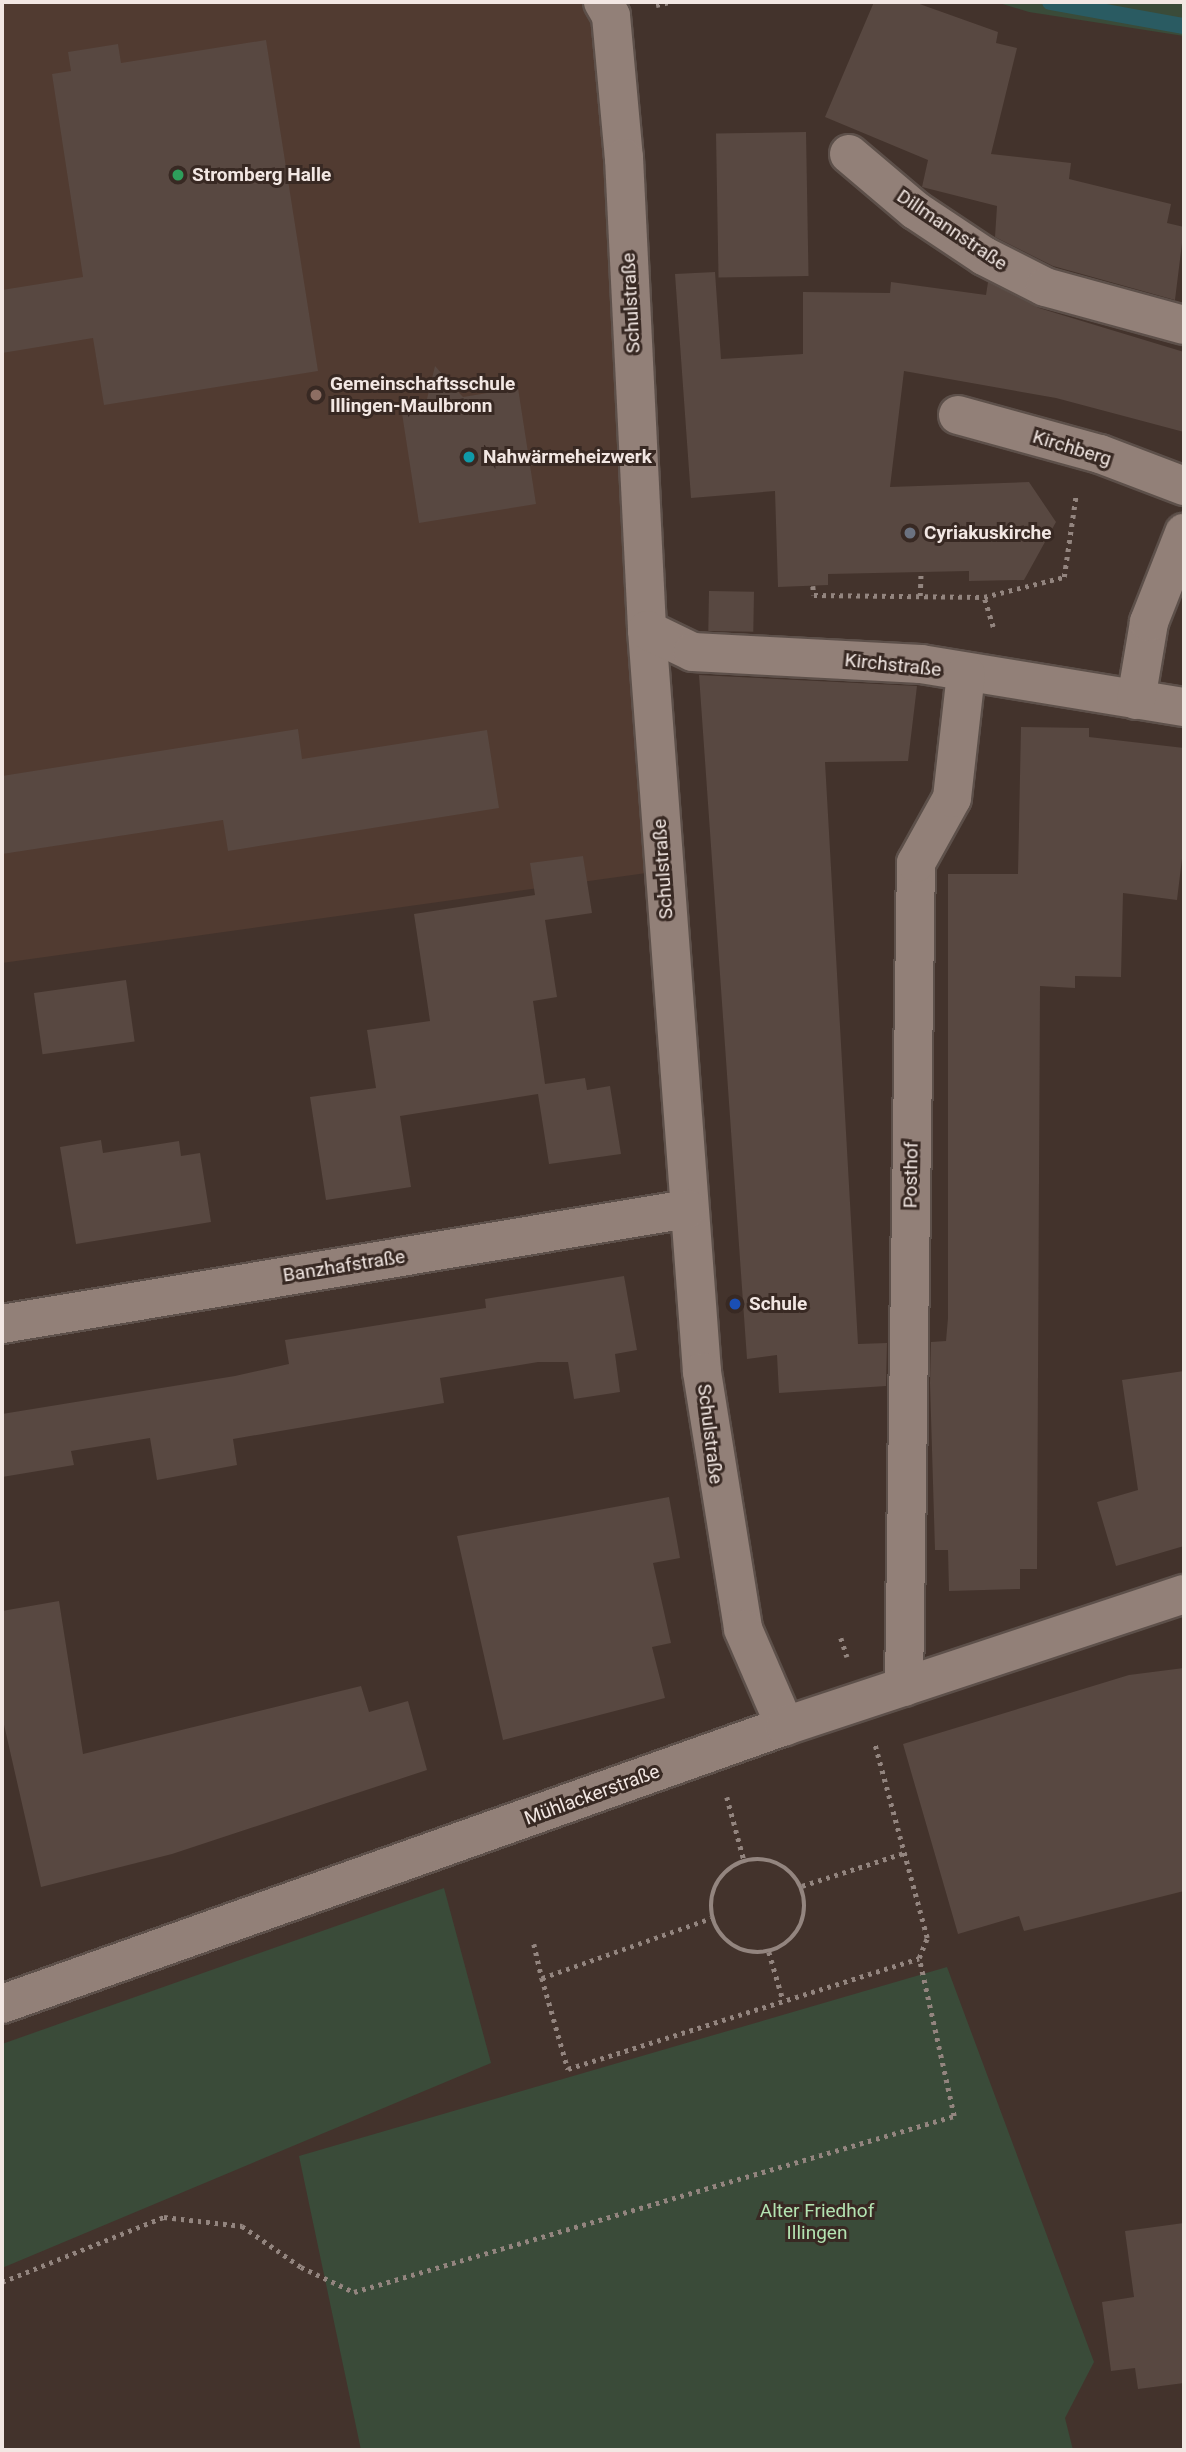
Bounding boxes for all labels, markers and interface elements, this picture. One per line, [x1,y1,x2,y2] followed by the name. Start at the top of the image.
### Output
[192,164,331,186] place label: Stromberg Halle
[170,167,186,183] marker: Stromberg Halle
[893,185,1011,275] street label: Dillmannstraße
[617,252,645,354] street label: Schulstraße
[330,373,515,417] place label: Gemeinschaftsschule Illingen-Maulbronn
[308,387,324,403] marker: Gemeinschaftsschule Illingen-Maulbronn
[1030,425,1114,471] street label: Kirchberg
[483,446,652,468] place label: Nahwärmeheizwerk
[461,449,477,465] marker: Nahwärmeheizwerk
[924,522,1051,544] place label: Cyriakuskirche
[902,525,918,541] marker: Cyriakuskirche
[844,649,942,681] street label: Kirchstraße
[648,818,678,920] street label: Schulstraße
[899,1141,923,1209] street label: Posthof
[281,1245,407,1287] street label: Banzhafstraße
[749,1293,807,1315] place label: Schule
[727,1296,743,1312] marker: Schule
[693,1383,727,1485] street label: Schulstraße
[521,1760,663,1830] street label: Mühlackerstraße
[760,2200,874,2244] park label: Alter Friedhof Illingen

